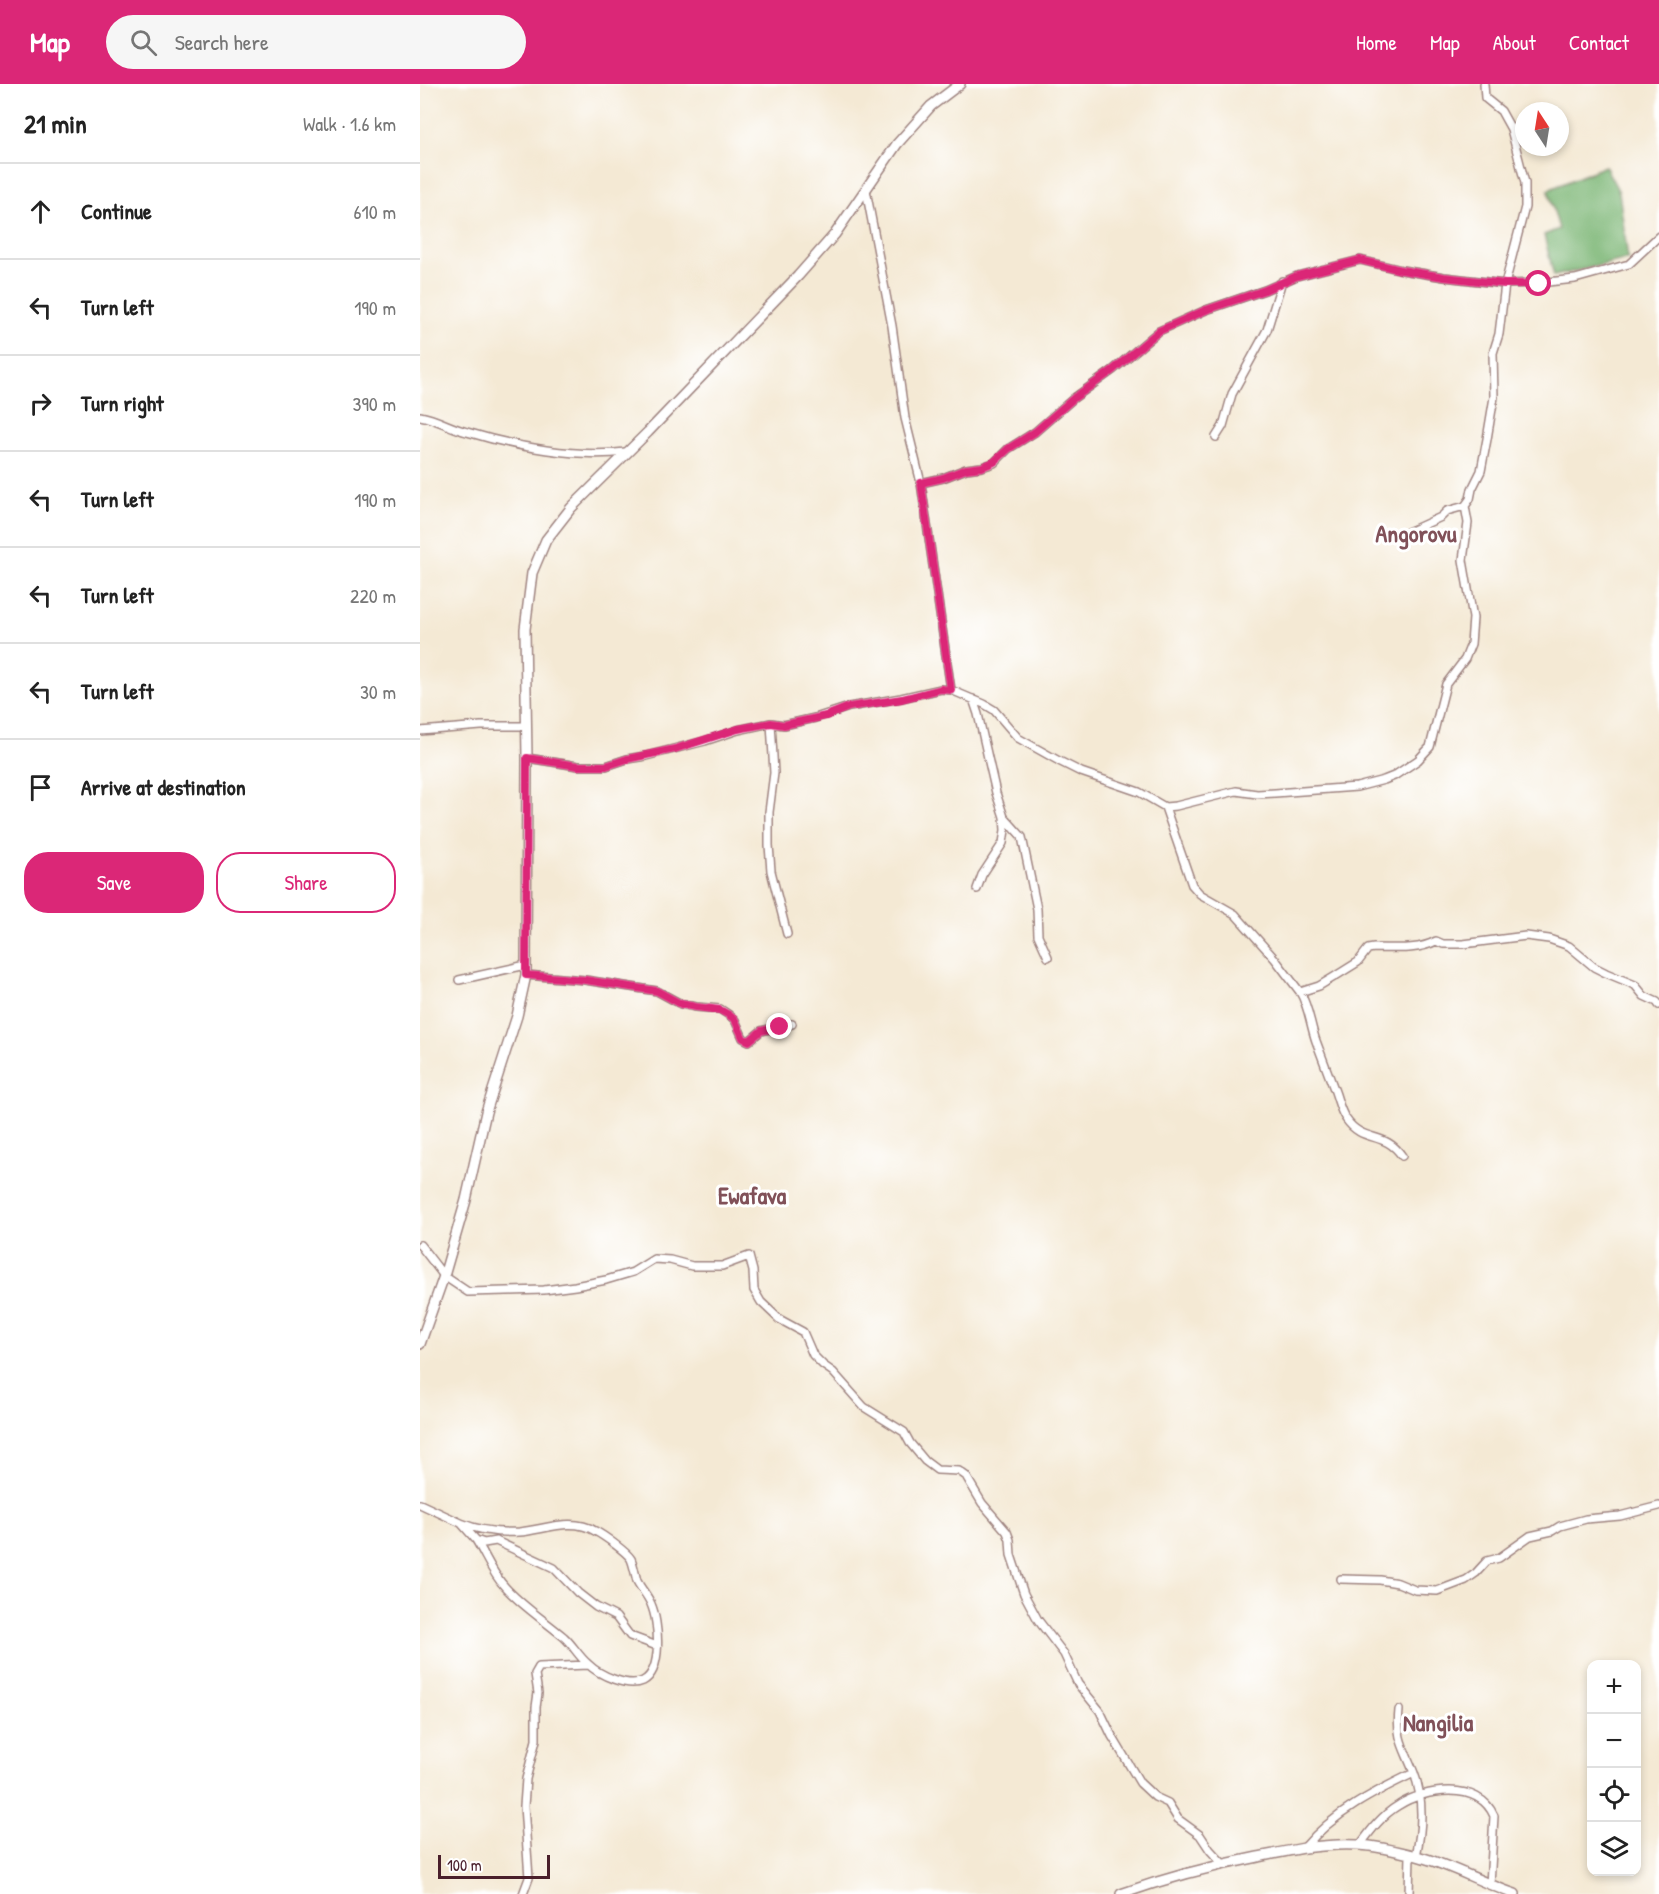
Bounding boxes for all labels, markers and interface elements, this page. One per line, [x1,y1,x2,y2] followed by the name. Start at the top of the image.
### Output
[106,15,526,69] search box
[30,23,70,61] text: Map
[127,26,160,59] icon: search
[175,27,269,57] text: Search here
[1356,28,1397,57] text: Home
[1430,28,1460,57] text: Map
[1493,28,1536,57] text: About
[1569,28,1629,57] text: Contact
[1515,102,1569,156] north arrow
[24,106,87,141] text: 21 min
[303,110,396,137] text: Walk · 1.6 km
[24,195,57,228] icon: ahead
[81,196,152,226] text: Continue
[354,198,396,225] text: 610 m
[1525,270,1551,296] route start
[24,291,57,324] icon: left
[81,292,154,322] text: Turn left
[354,294,396,321] text: 190 m
[24,387,57,420] icon: right
[81,388,164,418] text: Turn right
[353,390,396,417] text: 390 m
[24,483,57,516] icon: left
[81,484,154,514] text: Turn left
[354,486,396,513] text: 190 m
[1375,517,1457,550] district label: Angorovu
[24,579,57,612] icon: left
[81,580,154,610] text: Turn left
[350,582,396,609] text: 220 m
[24,675,57,708] icon: left
[81,676,154,706] text: Turn left
[360,678,396,705] text: 30 m
[24,771,57,804] icon: arrive
[81,772,246,802] text: Arrive at destination
[24,852,204,913] button: Save
[216,852,396,913] button: Share
[766,1013,792,1039] route end
[718,1179,787,1211] district label: Ewafava
[1587,1660,1641,1876] map controls
[1587,1660,1641,1714] button: +
[1403,1706,1474,1739] district label: Nangilia
[1587,1714,1641,1768] button: −
[1587,1768,1641,1822] button: locate
[1587,1822,1641,1876] button: layers
[438,1852,550,1880] scale bar
[447,1854,482,1876] text: 100 m

